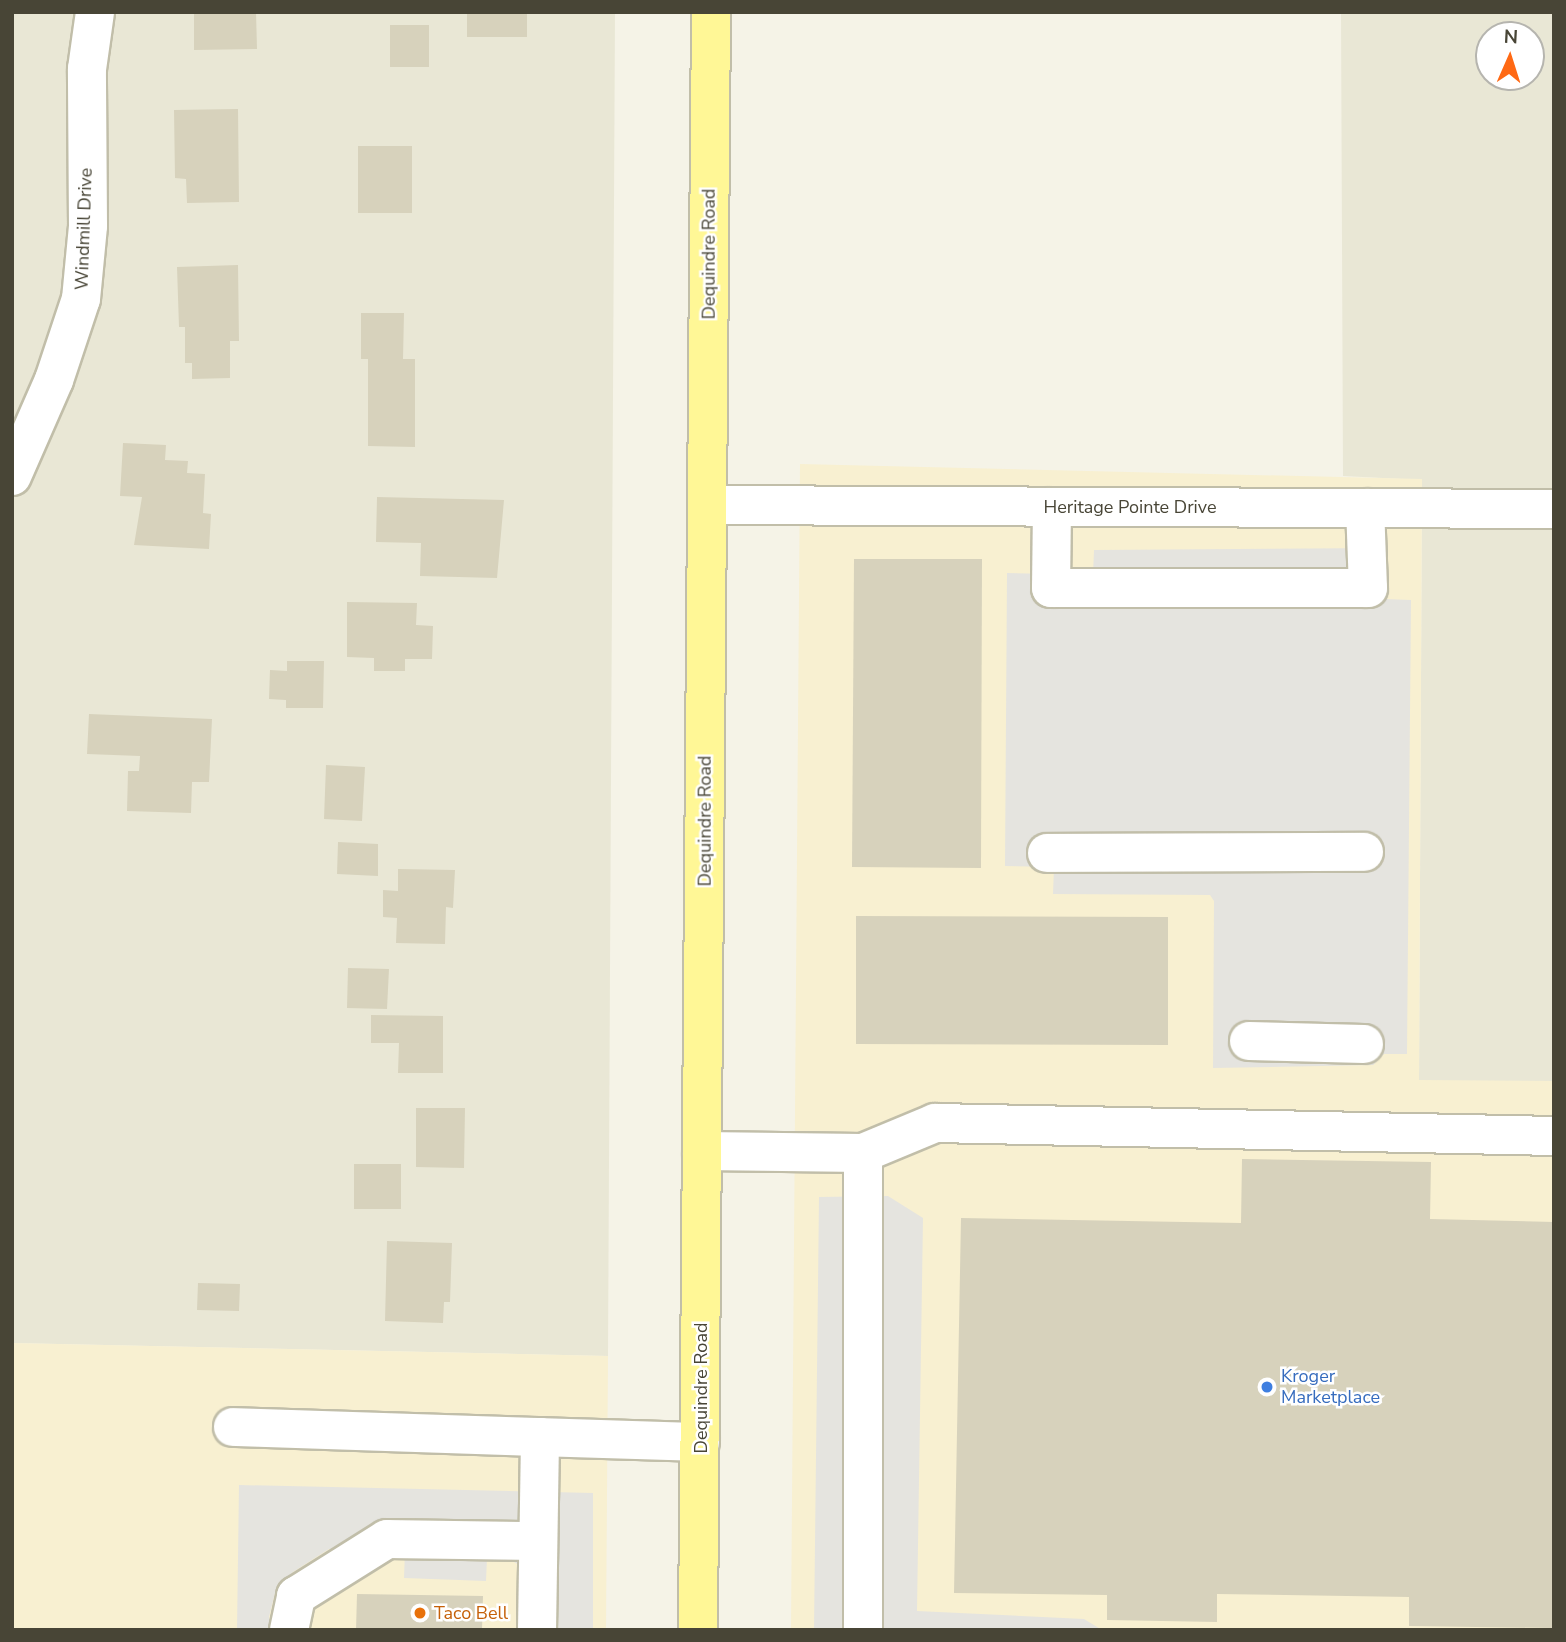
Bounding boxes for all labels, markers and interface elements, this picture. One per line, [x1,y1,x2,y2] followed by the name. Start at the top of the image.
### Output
[1475,21,1545,91] north arrow
[1503,24,1519,50] text: N
[71,168,97,290] street label: Windmill Drive
[698,189,720,319] street label: Dequindre Road
[1044,496,1216,518] street label: Heritage Pointe Drive
[694,756,716,886] street label: Dequindre Road
[690,1323,712,1453] street label: Dequindre Road
[1281,1366,1380,1408] place label: Kroger Marketplace
[1259,1379,1275,1395] marker: Kroger Marketplace
[434,1602,508,1624] place label: Taco Bell
[412,1605,428,1621] marker: Taco Bell

